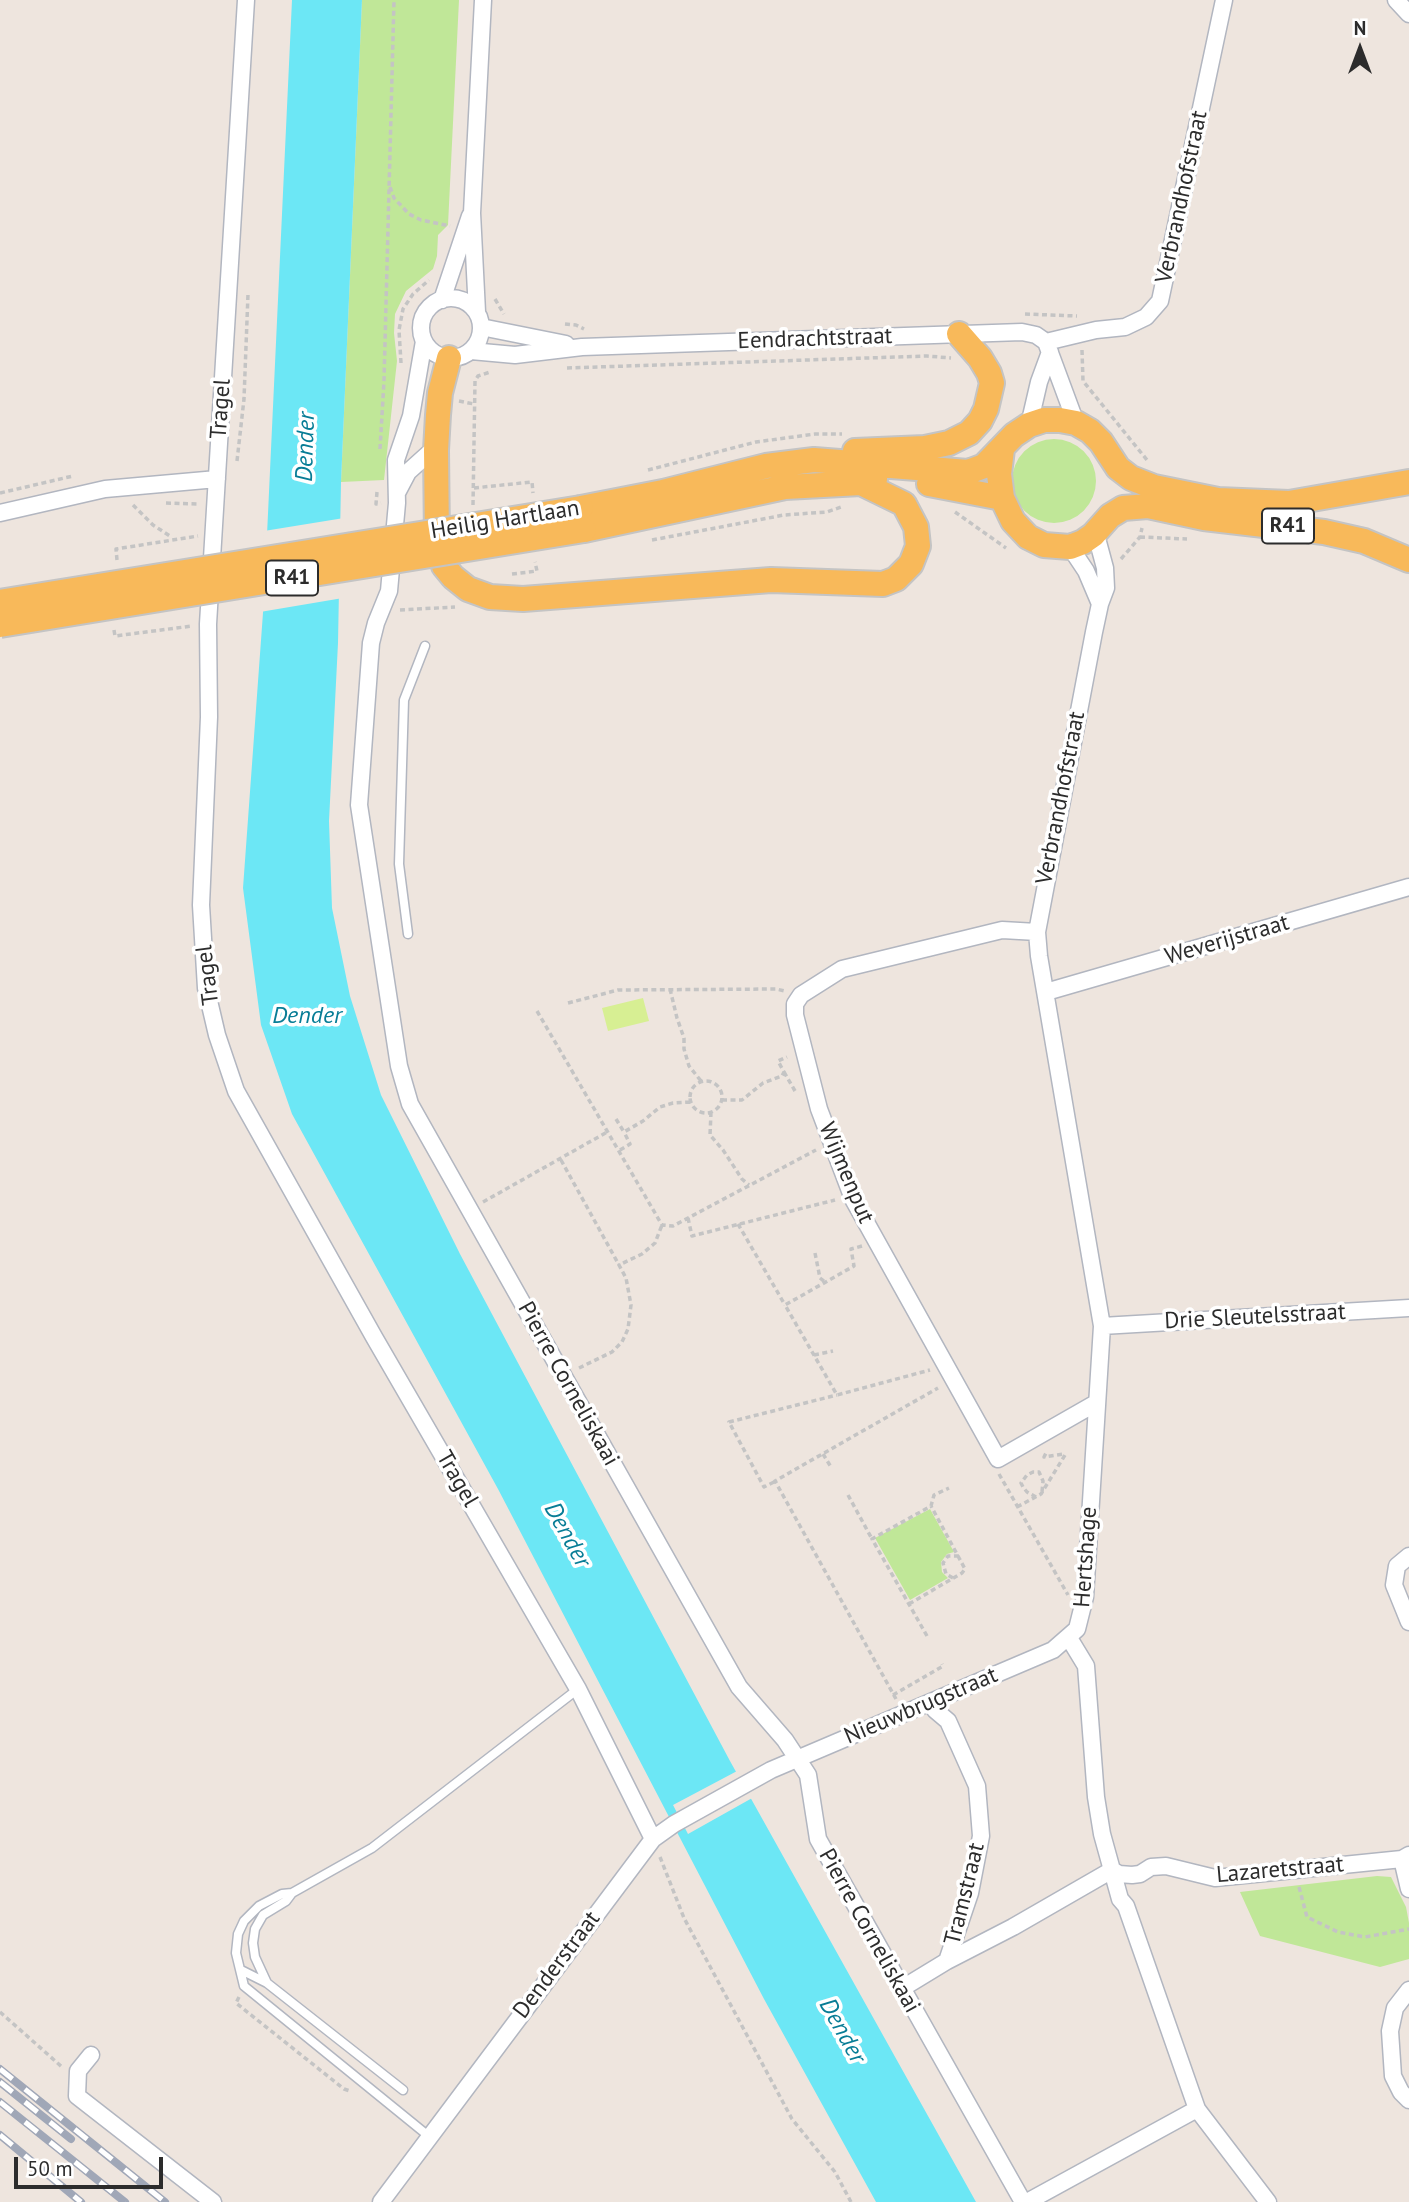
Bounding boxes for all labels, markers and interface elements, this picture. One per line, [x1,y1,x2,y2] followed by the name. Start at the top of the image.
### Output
[1325,14,1395,84] north arrow
[1354,16,1366,40] text: N
[1150,108,1214,286] street label: Verbrandhofstraat
[737,323,893,355] street label: Eendrachtstraat
[205,378,237,440] street label: Tragel
[290,412,322,482] water label: Dender
[429,495,581,545] street label: Heilig Hartlaan
[1262,508,1314,544] road number: R41
[266,560,318,596] road number: R41
[1031,709,1091,887] street label: Verbrandhofstraat
[1162,909,1292,971] street label: Weverijstraat
[191,943,225,1007] street label: Tragel
[272,1002,342,1030] water label: Dender
[812,1118,880,1228] street label: Wijmenput
[511,1297,625,1471] street label: Pierre Corneliskaai
[1164,1298,1346,1336] street label: Drie Sleutelsstraat
[430,1446,484,1512] street label: Tragel
[537,1498,597,1572] water label: Dender
[1069,1506,1103,1608] street label: Hertshage
[840,1661,1002,1751] street label: Nieuwbrugstraat
[939,1840,991,1948] street label: Tramstraat
[812,1844,926,2018] street label: Pierre Corneliskaai
[1215,1851,1345,1889] street label: Lazaretstraat
[508,1906,606,2024] street label: Denderstraat
[812,1994,872,2068] water label: Dender
[18,2142,166,2186] scale bar
[27,2155,73,2182] text: 50 m

